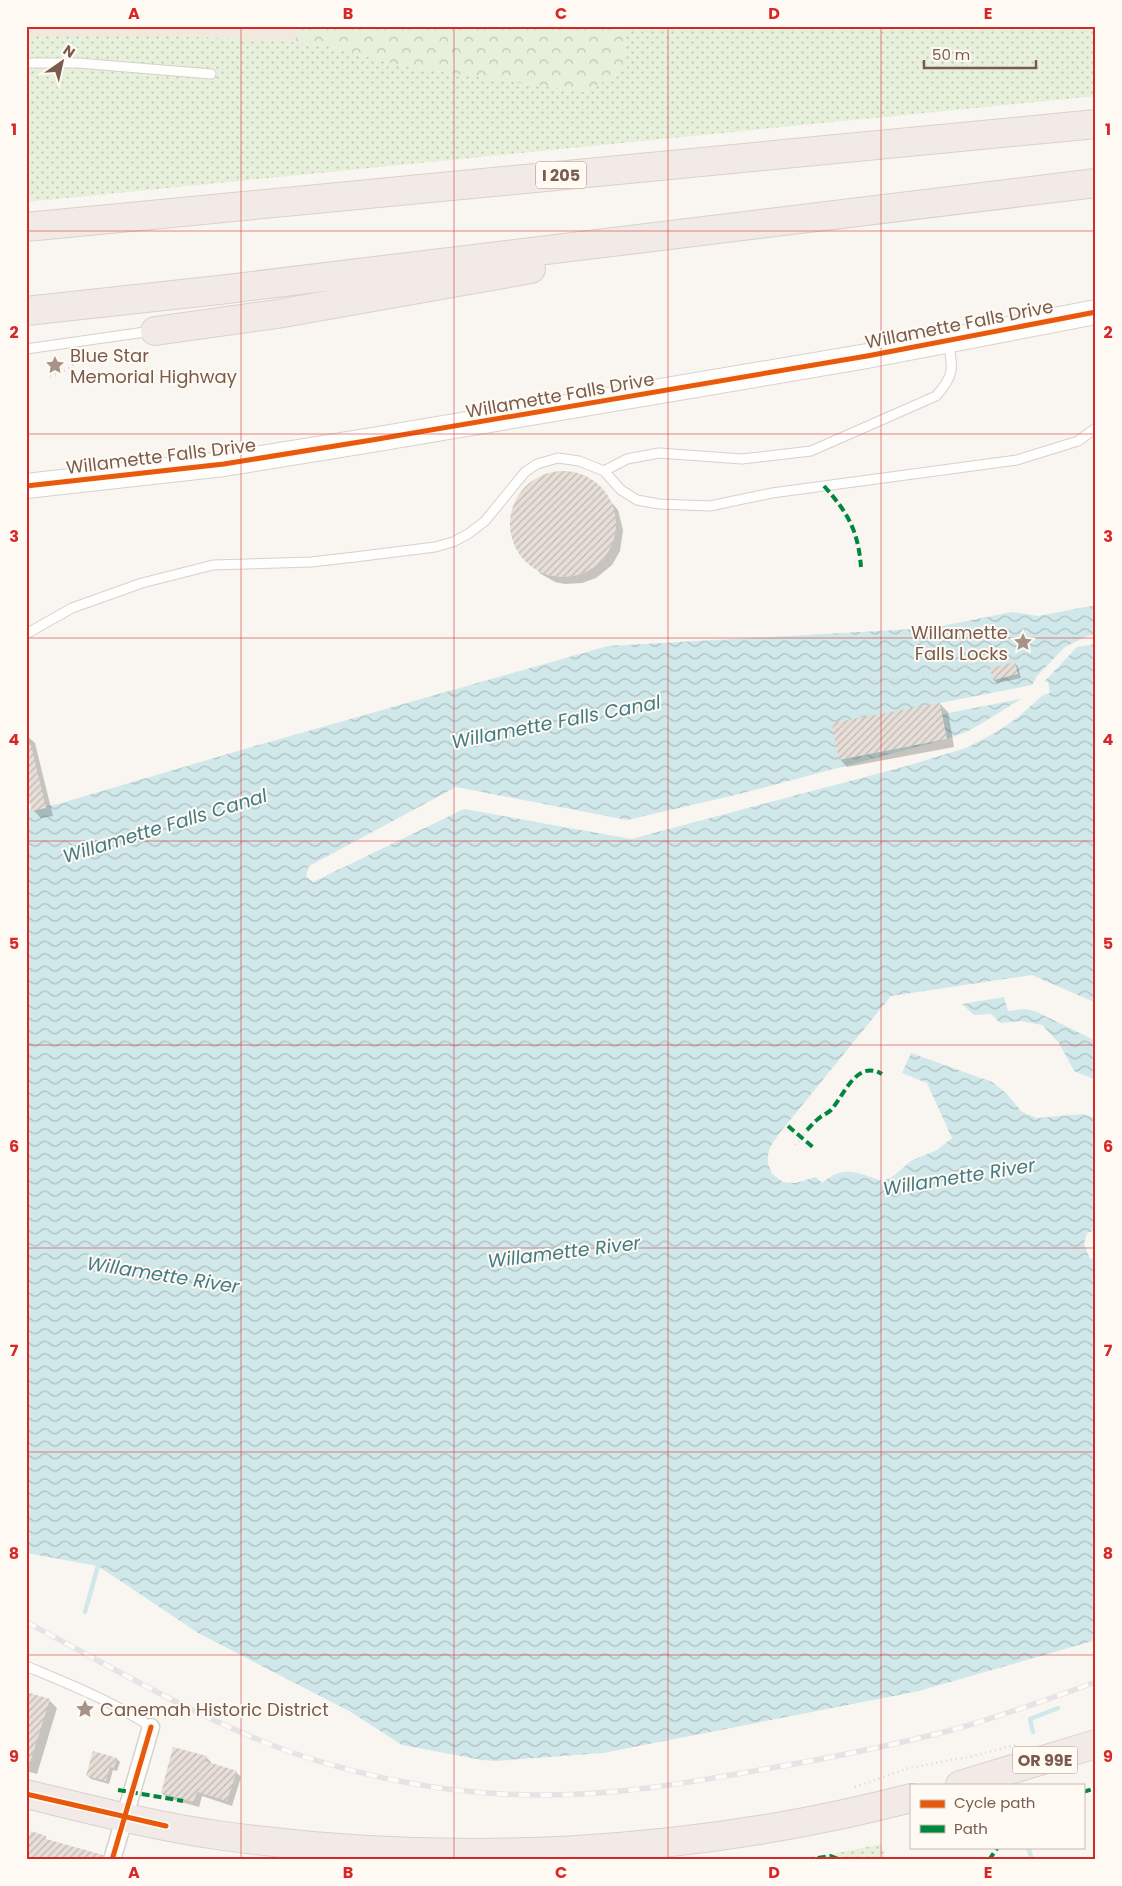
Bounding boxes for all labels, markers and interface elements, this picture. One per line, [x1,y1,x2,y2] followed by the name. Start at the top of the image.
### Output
[128,2,140,25] text: A
[343,2,353,25] text: B
[555,2,567,25] text: C
[768,2,780,25] text: D
[984,2,992,25] text: E
[38,38,88,88] north arrow
[924,38,1037,70] scale bar
[59,40,79,62] text: N
[932,44,970,65] text: 50 m
[11,118,17,141] text: 1
[1105,118,1111,141] text: 1
[536,162,586,188] road number: I 205
[863,293,1055,355] street label: Willamette Falls Drive
[9,321,19,344] text: 2
[1103,321,1113,344] text: 2
[70,343,237,389] place label: Blue Star Memorial Highway
[44,354,66,376] place icon: Blue Star Memorial Highway
[464,366,656,424] street label: Willamette Falls Drive
[65,432,257,480] street label: Willamette Falls Drive
[9,525,19,548] text: 3
[1103,525,1113,548] text: 3
[911,620,1008,666] place label: Willamette Falls Locks
[1012,631,1034,653] place icon: Willamette Falls Locks
[449,688,663,756] water label: Willamette Falls Canal
[9,728,20,751] text: 4
[1103,728,1114,751] text: 4
[59,782,271,870] water label: Willamette Falls Canal
[9,932,19,955] text: 5
[1103,932,1113,955] text: 5
[9,1135,19,1158] text: 6
[1103,1135,1113,1158] text: 6
[881,1151,1038,1202] water label: Willamette River
[486,1229,643,1275] water label: Willamette River
[85,1250,242,1301] water label: Willamette River
[10,1339,19,1362] text: 7
[1104,1339,1113,1362] text: 7
[9,1542,19,1565] text: 8
[1103,1542,1113,1565] text: 8
[100,1697,329,1722] place label: Canemah Historic District
[74,1698,96,1720] place icon: Canemah Historic District
[9,1745,19,1768] text: 9
[1103,1745,1113,1768] text: 9
[1012,1746,1078,1774] road number: OR 99E
[910,1784,1084,1848] legend
[954,1792,1035,1813] text: Cycle path
[954,1818,988,1839] text: Path
[128,1861,140,1884] text: A
[343,1861,353,1884] text: B
[555,1861,567,1884] text: C
[768,1861,780,1884] text: D
[984,1861,992,1884] text: E

